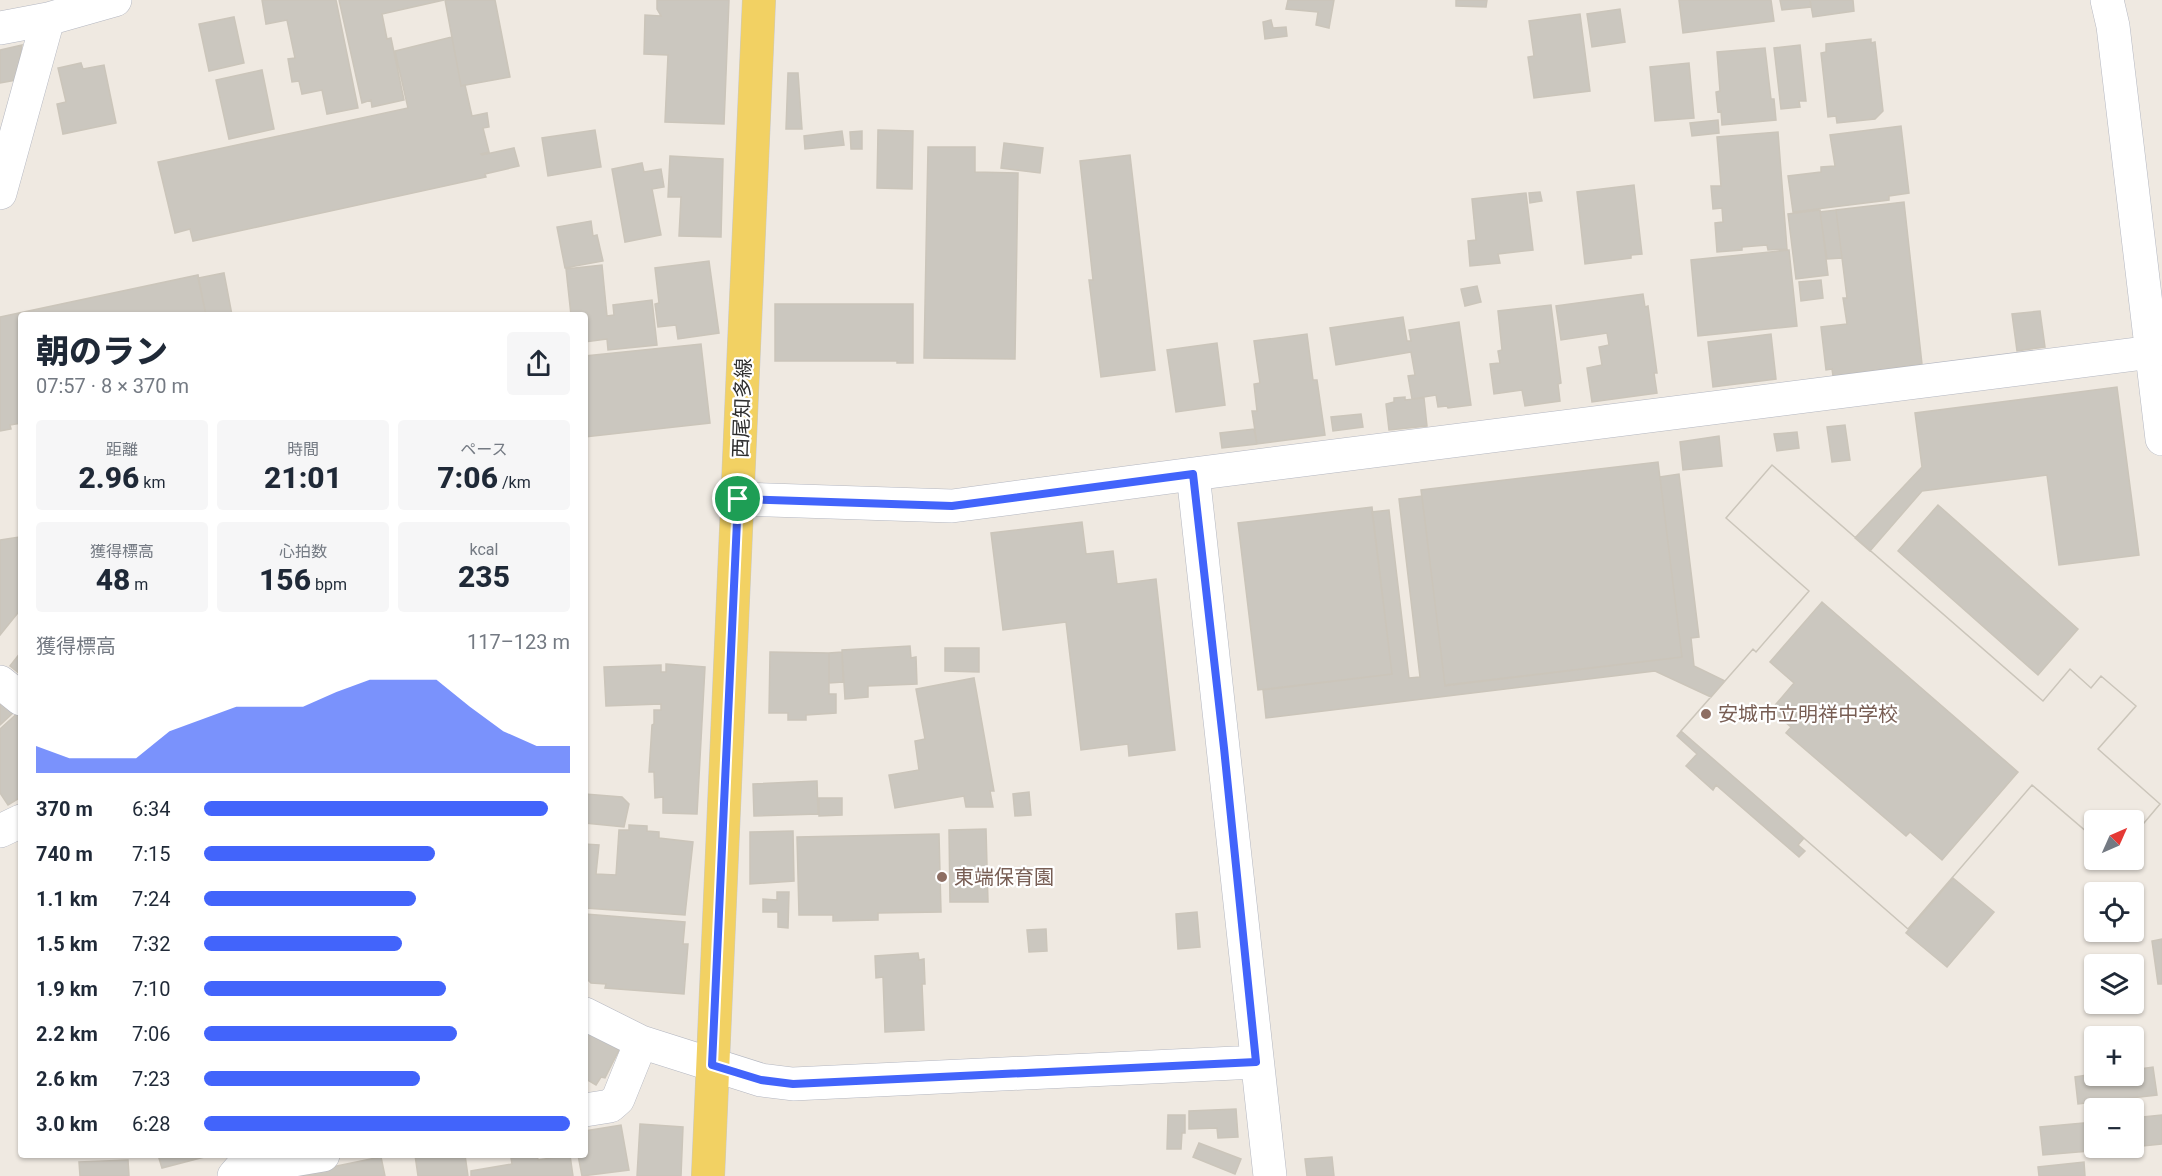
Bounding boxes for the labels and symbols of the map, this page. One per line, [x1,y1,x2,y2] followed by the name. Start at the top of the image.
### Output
[728,358,756,458] street label: 西尾知多線
[712,473,763,524] pin
[1718,702,1898,726] place label: 安城市立明祥中学校
[1699,707,1713,721] marker: 安城市立明祥中学校
[2084,810,2144,870] north arrow
[954,865,1054,889] place label: 東端保育園
[935,870,949,884] marker: 東端保育園

